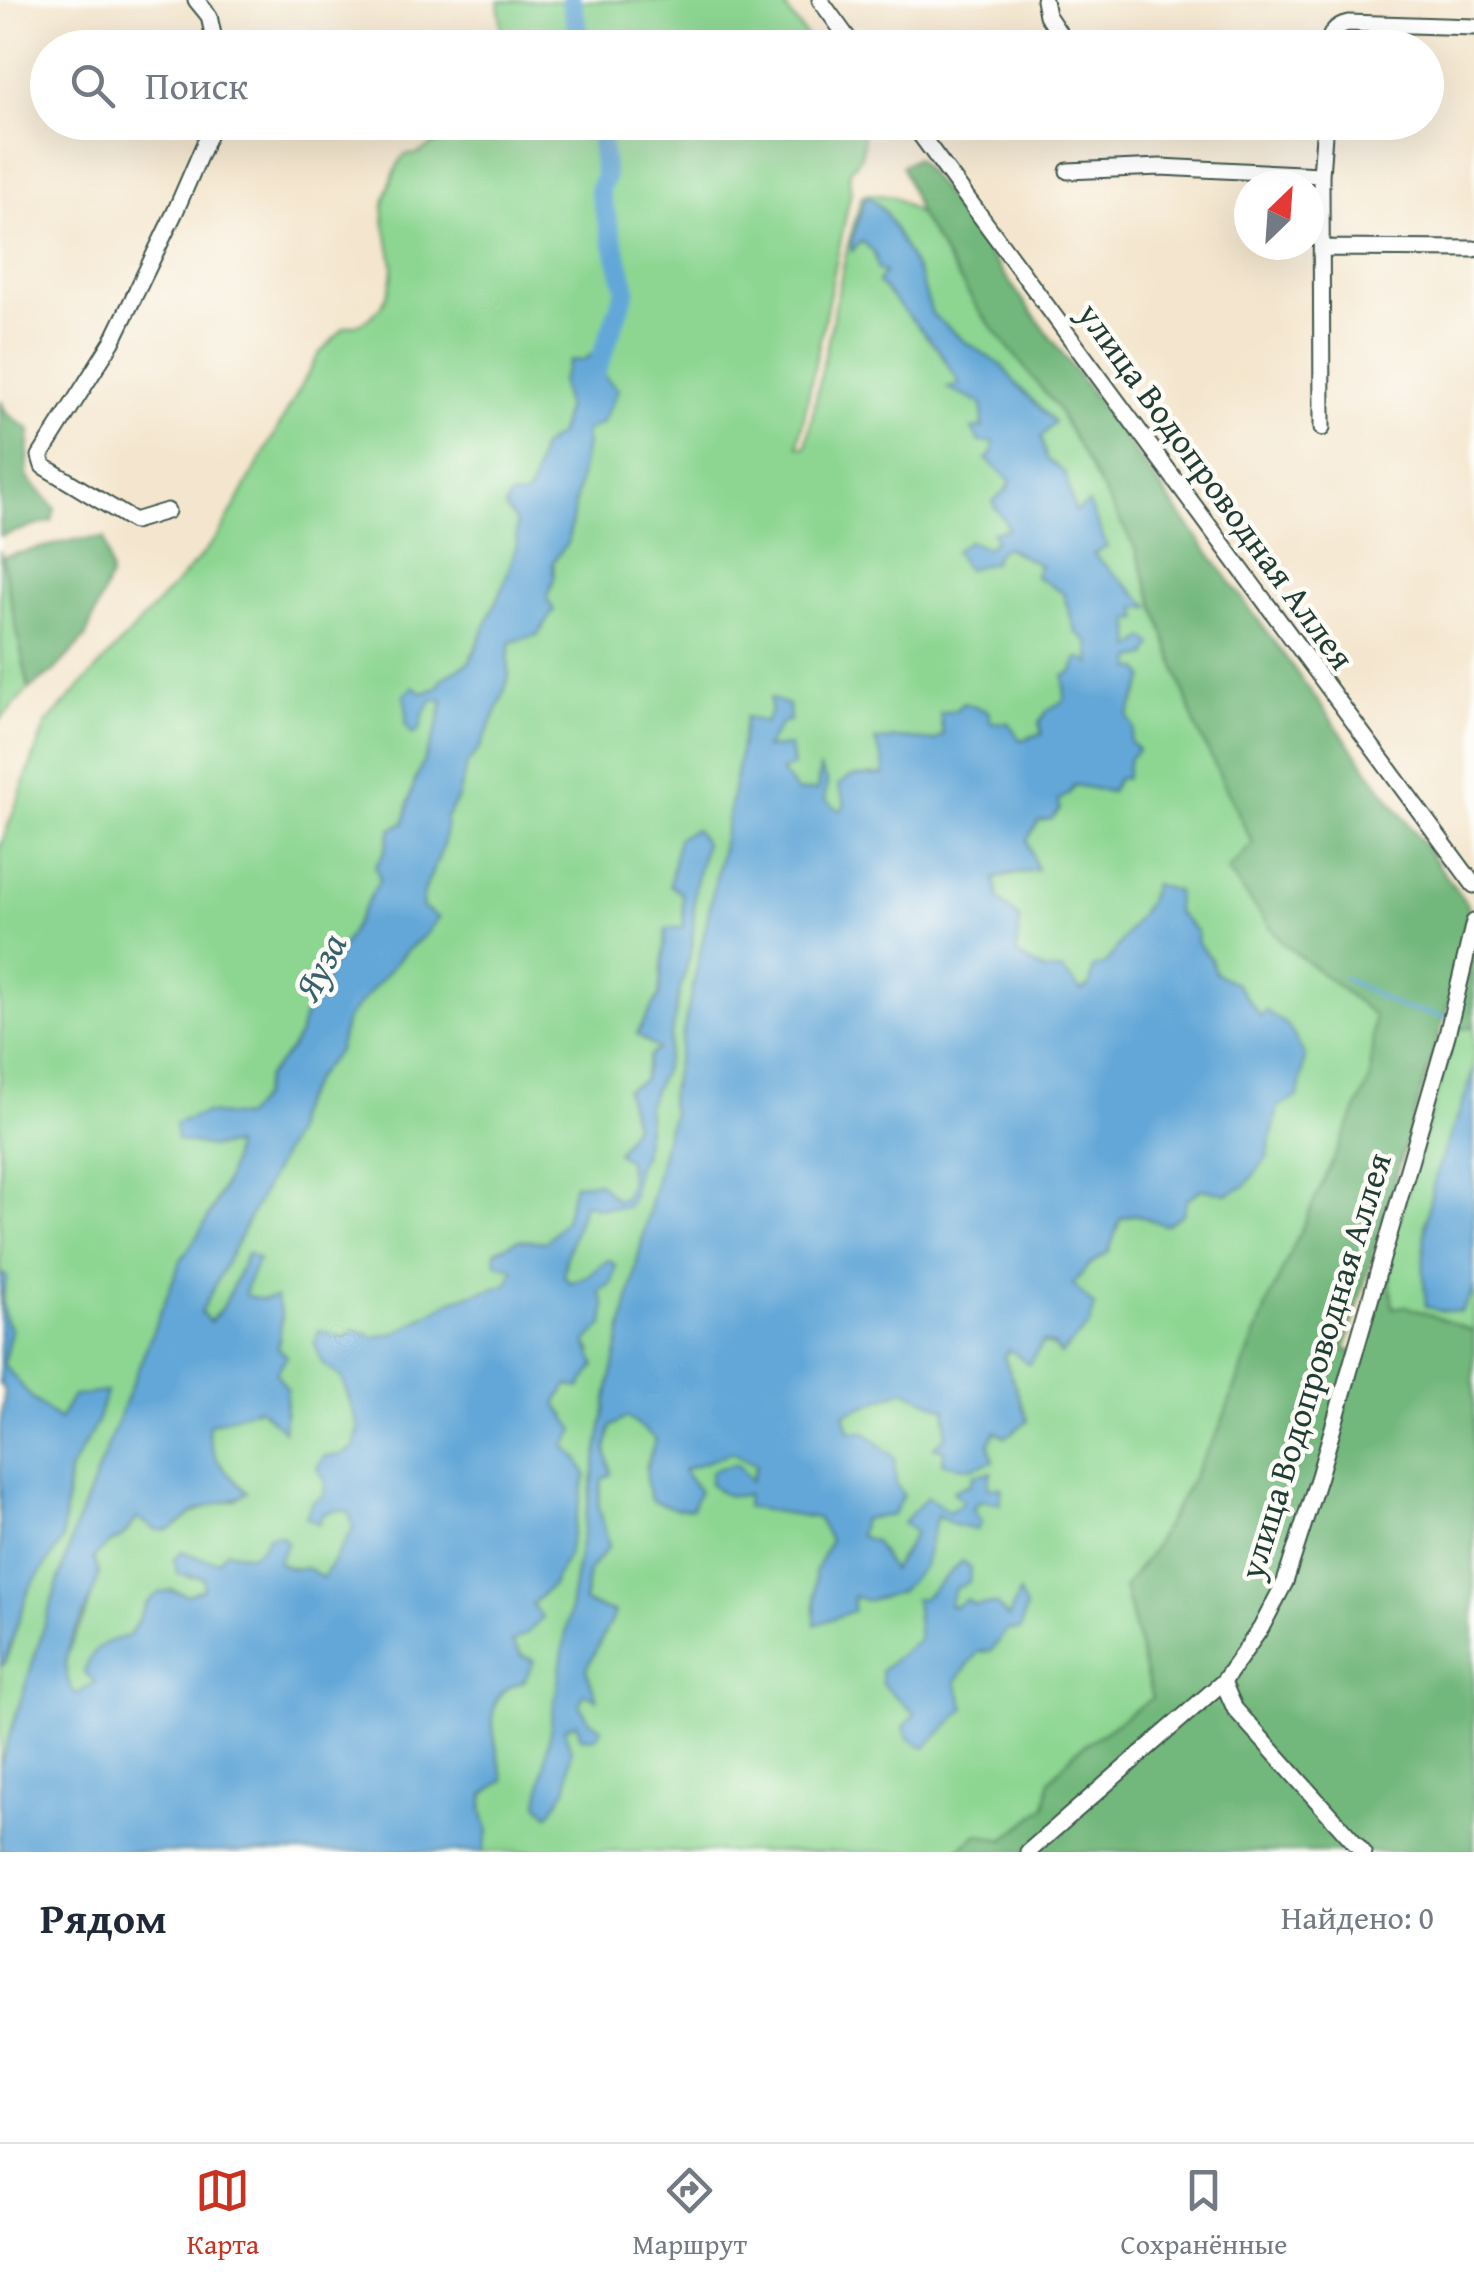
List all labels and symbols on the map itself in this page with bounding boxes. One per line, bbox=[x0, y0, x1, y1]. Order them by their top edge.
north arrow bbox=[1234, 170, 1324, 260]
street label: улица Водопроводная Аллея bbox=[1065, 291, 1367, 680]
water label: Яуза bbox=[277, 922, 360, 1012]
street label: улица Водопроводная Аллея bbox=[1225, 1146, 1404, 1586]

